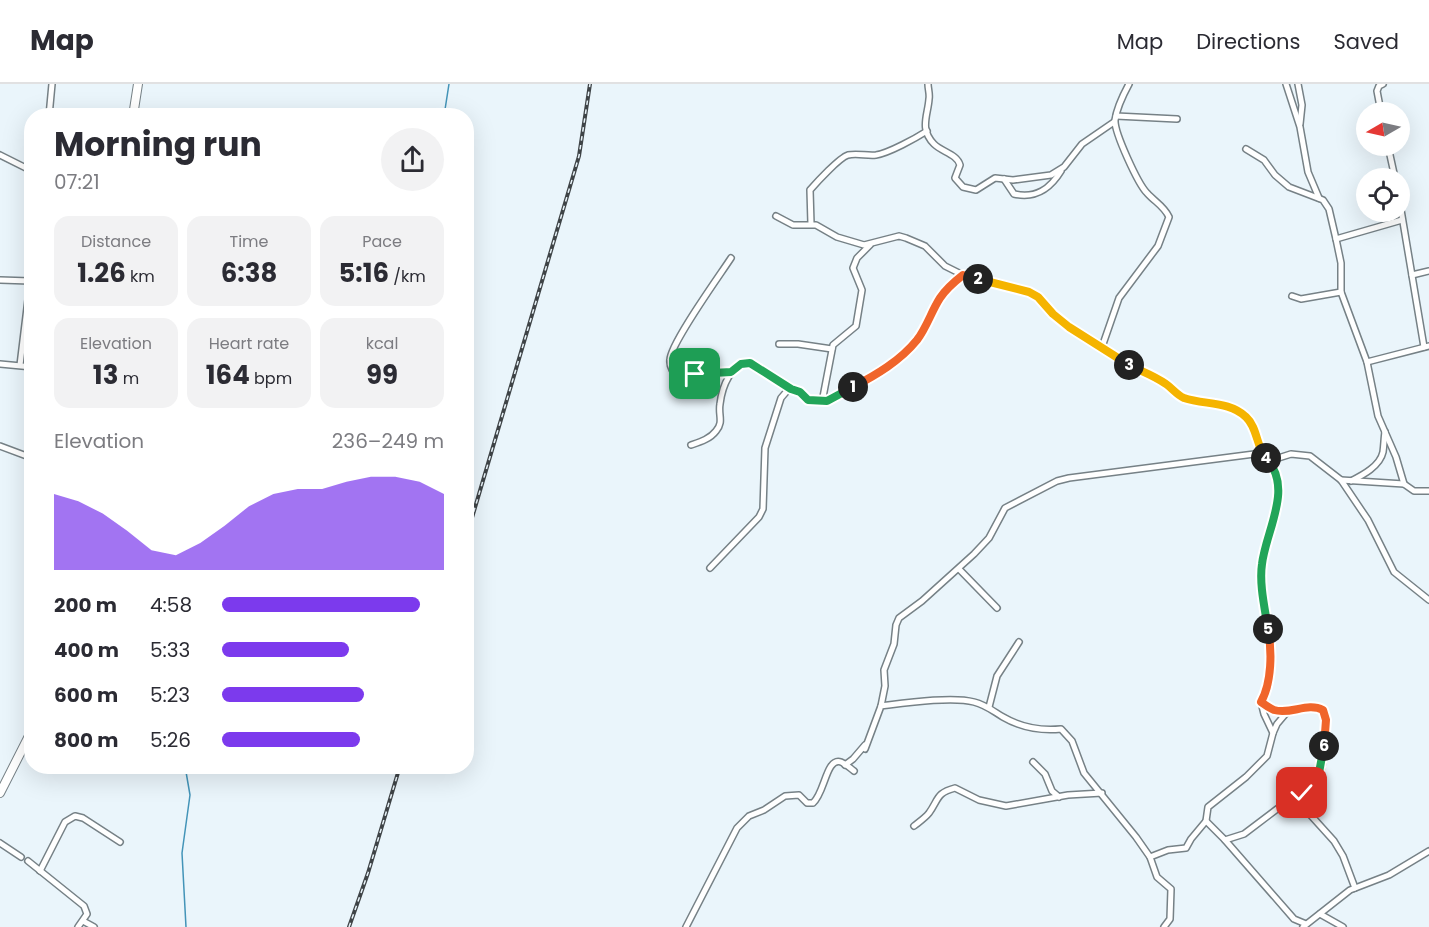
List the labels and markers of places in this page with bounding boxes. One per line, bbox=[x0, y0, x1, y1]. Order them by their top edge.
pin: 2 bbox=[963, 264, 993, 294]
pin bbox=[669, 348, 720, 399]
pin: 3 bbox=[1114, 350, 1144, 380]
pin: 1 bbox=[838, 372, 868, 402]
pin: 4 bbox=[1251, 443, 1281, 473]
pin: 5 bbox=[1253, 614, 1283, 644]
pin: 6 bbox=[1309, 731, 1339, 761]
pin bbox=[1276, 767, 1327, 818]

